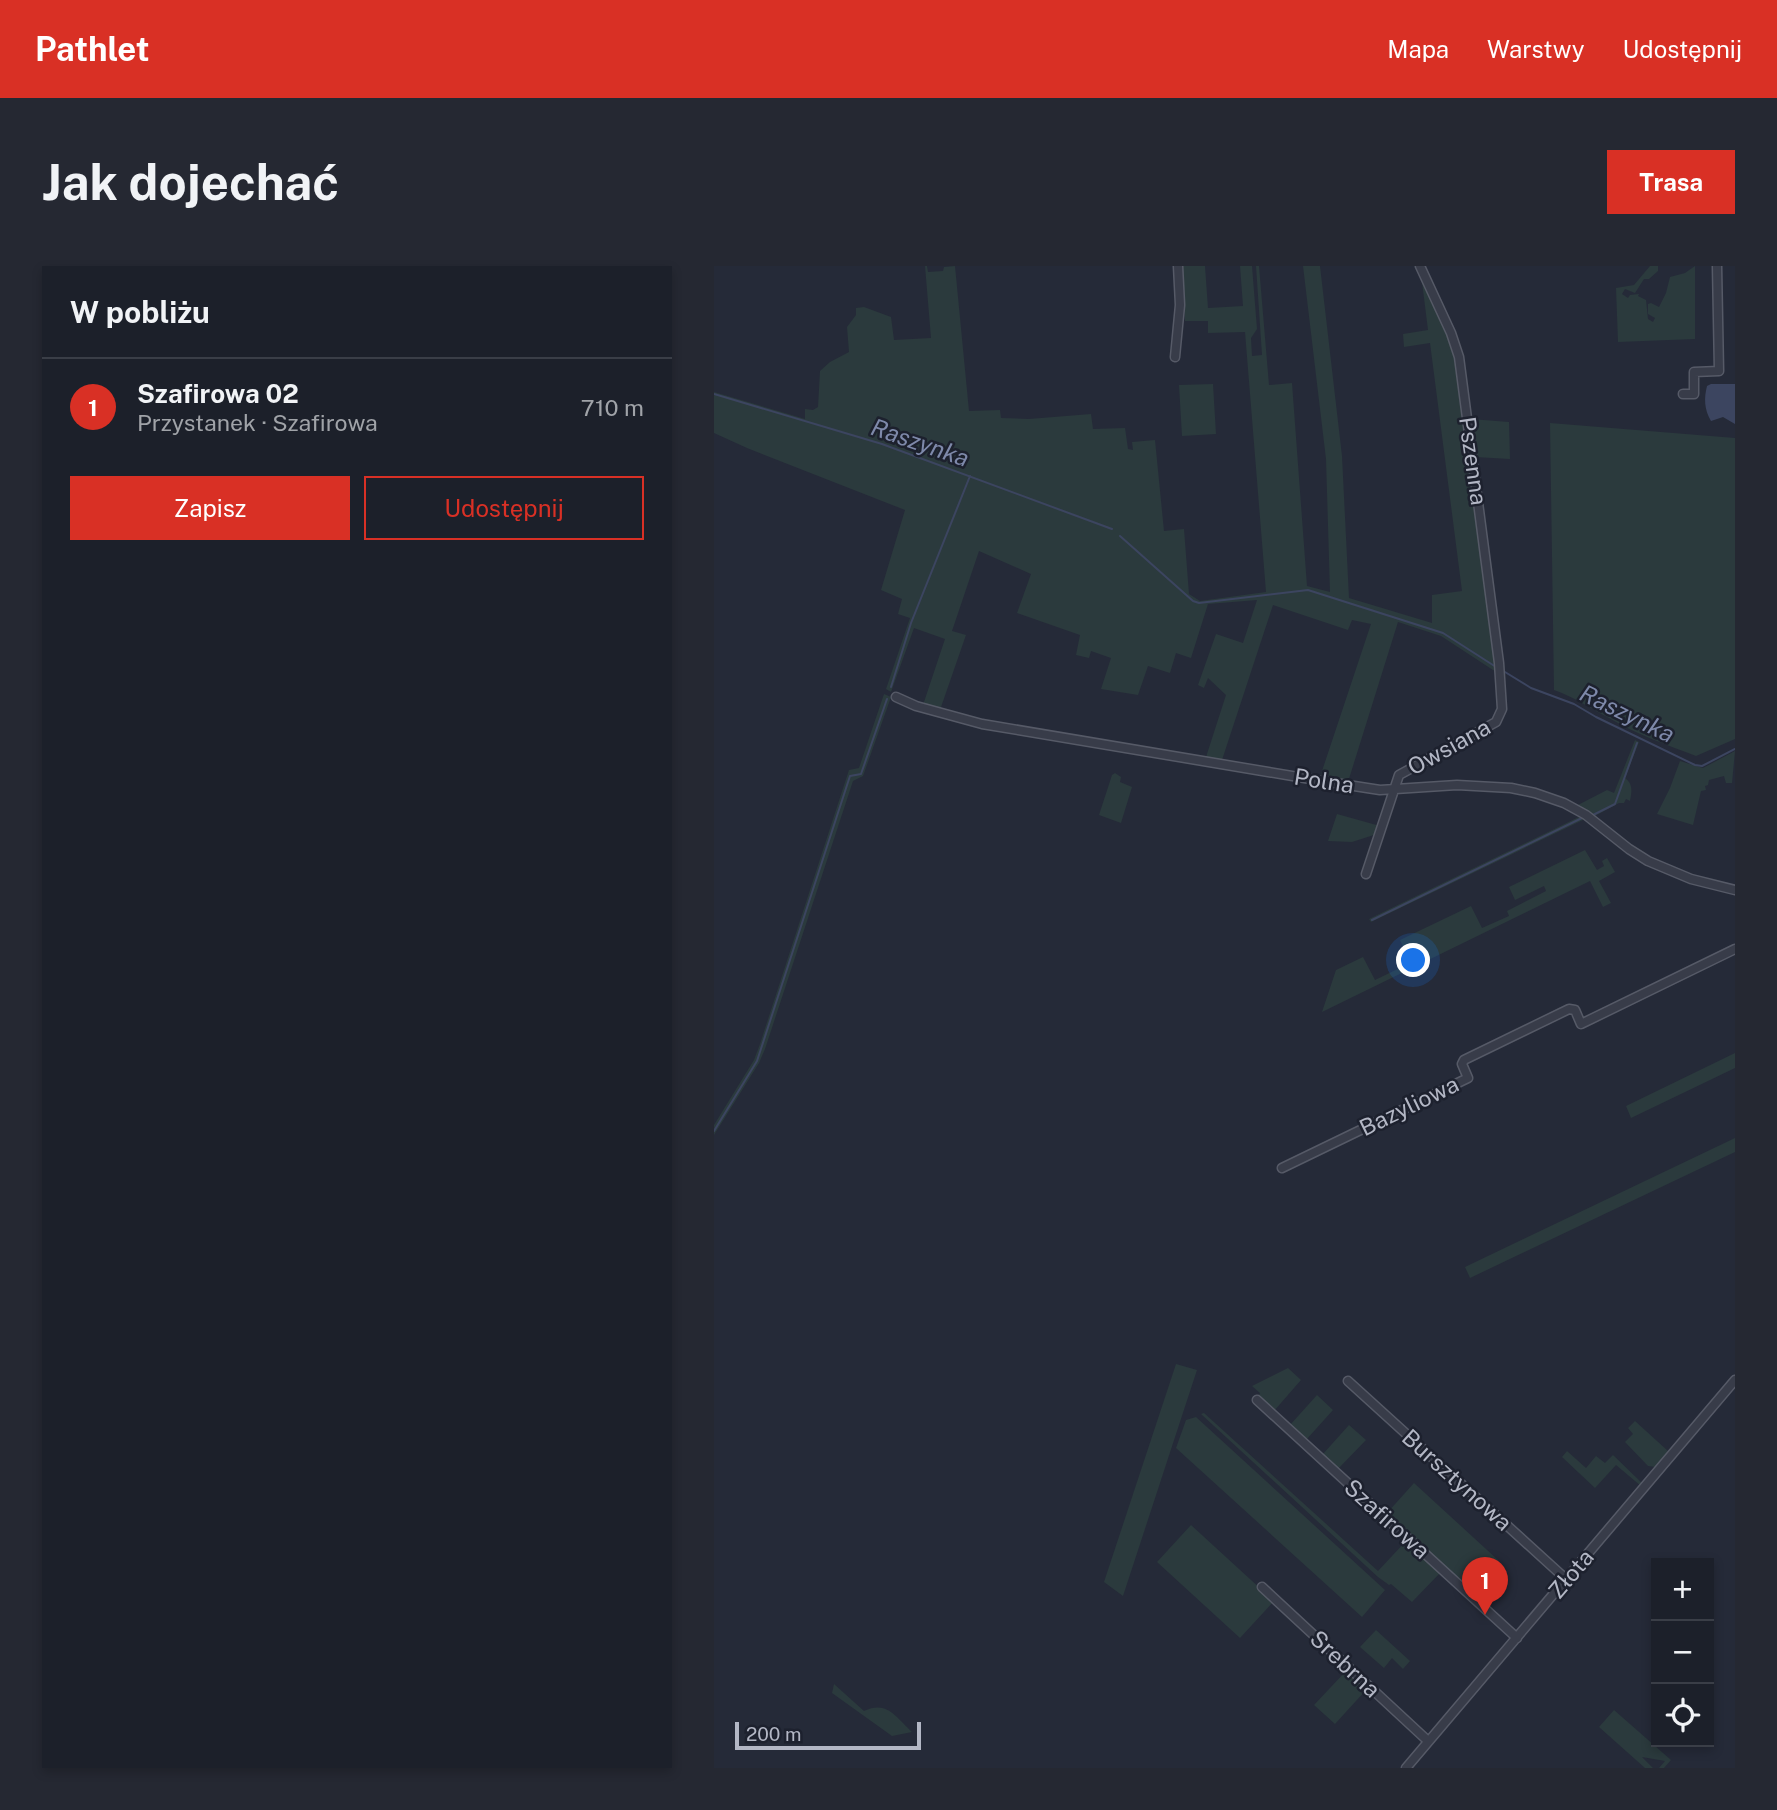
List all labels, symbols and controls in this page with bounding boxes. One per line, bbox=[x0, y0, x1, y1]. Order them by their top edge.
text: Pathlet bbox=[35, 30, 150, 68]
text: Mapa bbox=[1387, 35, 1449, 63]
text: Warstwy bbox=[1487, 35, 1585, 63]
text: Udostępnij bbox=[1623, 35, 1742, 63]
button: Trasa bbox=[1607, 150, 1735, 214]
text: Jak dojechać bbox=[42, 153, 339, 211]
text: W pobliżu bbox=[70, 294, 210, 330]
text: Szafirowa 02 bbox=[137, 378, 299, 409]
text: 1 bbox=[88, 394, 98, 421]
text: 710 m bbox=[581, 394, 644, 421]
text: Przystanek · Szafirowa bbox=[137, 409, 378, 436]
water label: Raszynka bbox=[868, 412, 973, 472]
street label: Pszenna bbox=[1454, 415, 1493, 507]
button: Zapisz bbox=[70, 476, 350, 540]
button: Udostępnij bbox=[364, 476, 644, 540]
water label: Raszynka bbox=[1576, 678, 1679, 748]
street label: Owsiana bbox=[1403, 713, 1495, 780]
street label: Polna bbox=[1292, 762, 1356, 799]
your location bbox=[1396, 943, 1430, 977]
street label: Bazyliowa bbox=[1355, 1070, 1463, 1141]
street label: Bursztynowa bbox=[1397, 1423, 1518, 1536]
street label: Szafirowa bbox=[1339, 1473, 1436, 1564]
street label: Złota bbox=[1542, 1544, 1599, 1604]
pin: 1 bbox=[1462, 1557, 1508, 1615]
map controls bbox=[1651, 1558, 1714, 1747]
button: + bbox=[1651, 1558, 1714, 1621]
button: − bbox=[1651, 1621, 1714, 1684]
street label: Srebrna bbox=[1305, 1624, 1386, 1703]
button: locate bbox=[1651, 1684, 1714, 1747]
scale bar bbox=[735, 1719, 920, 1751]
text: 200 m bbox=[746, 1723, 802, 1745]

